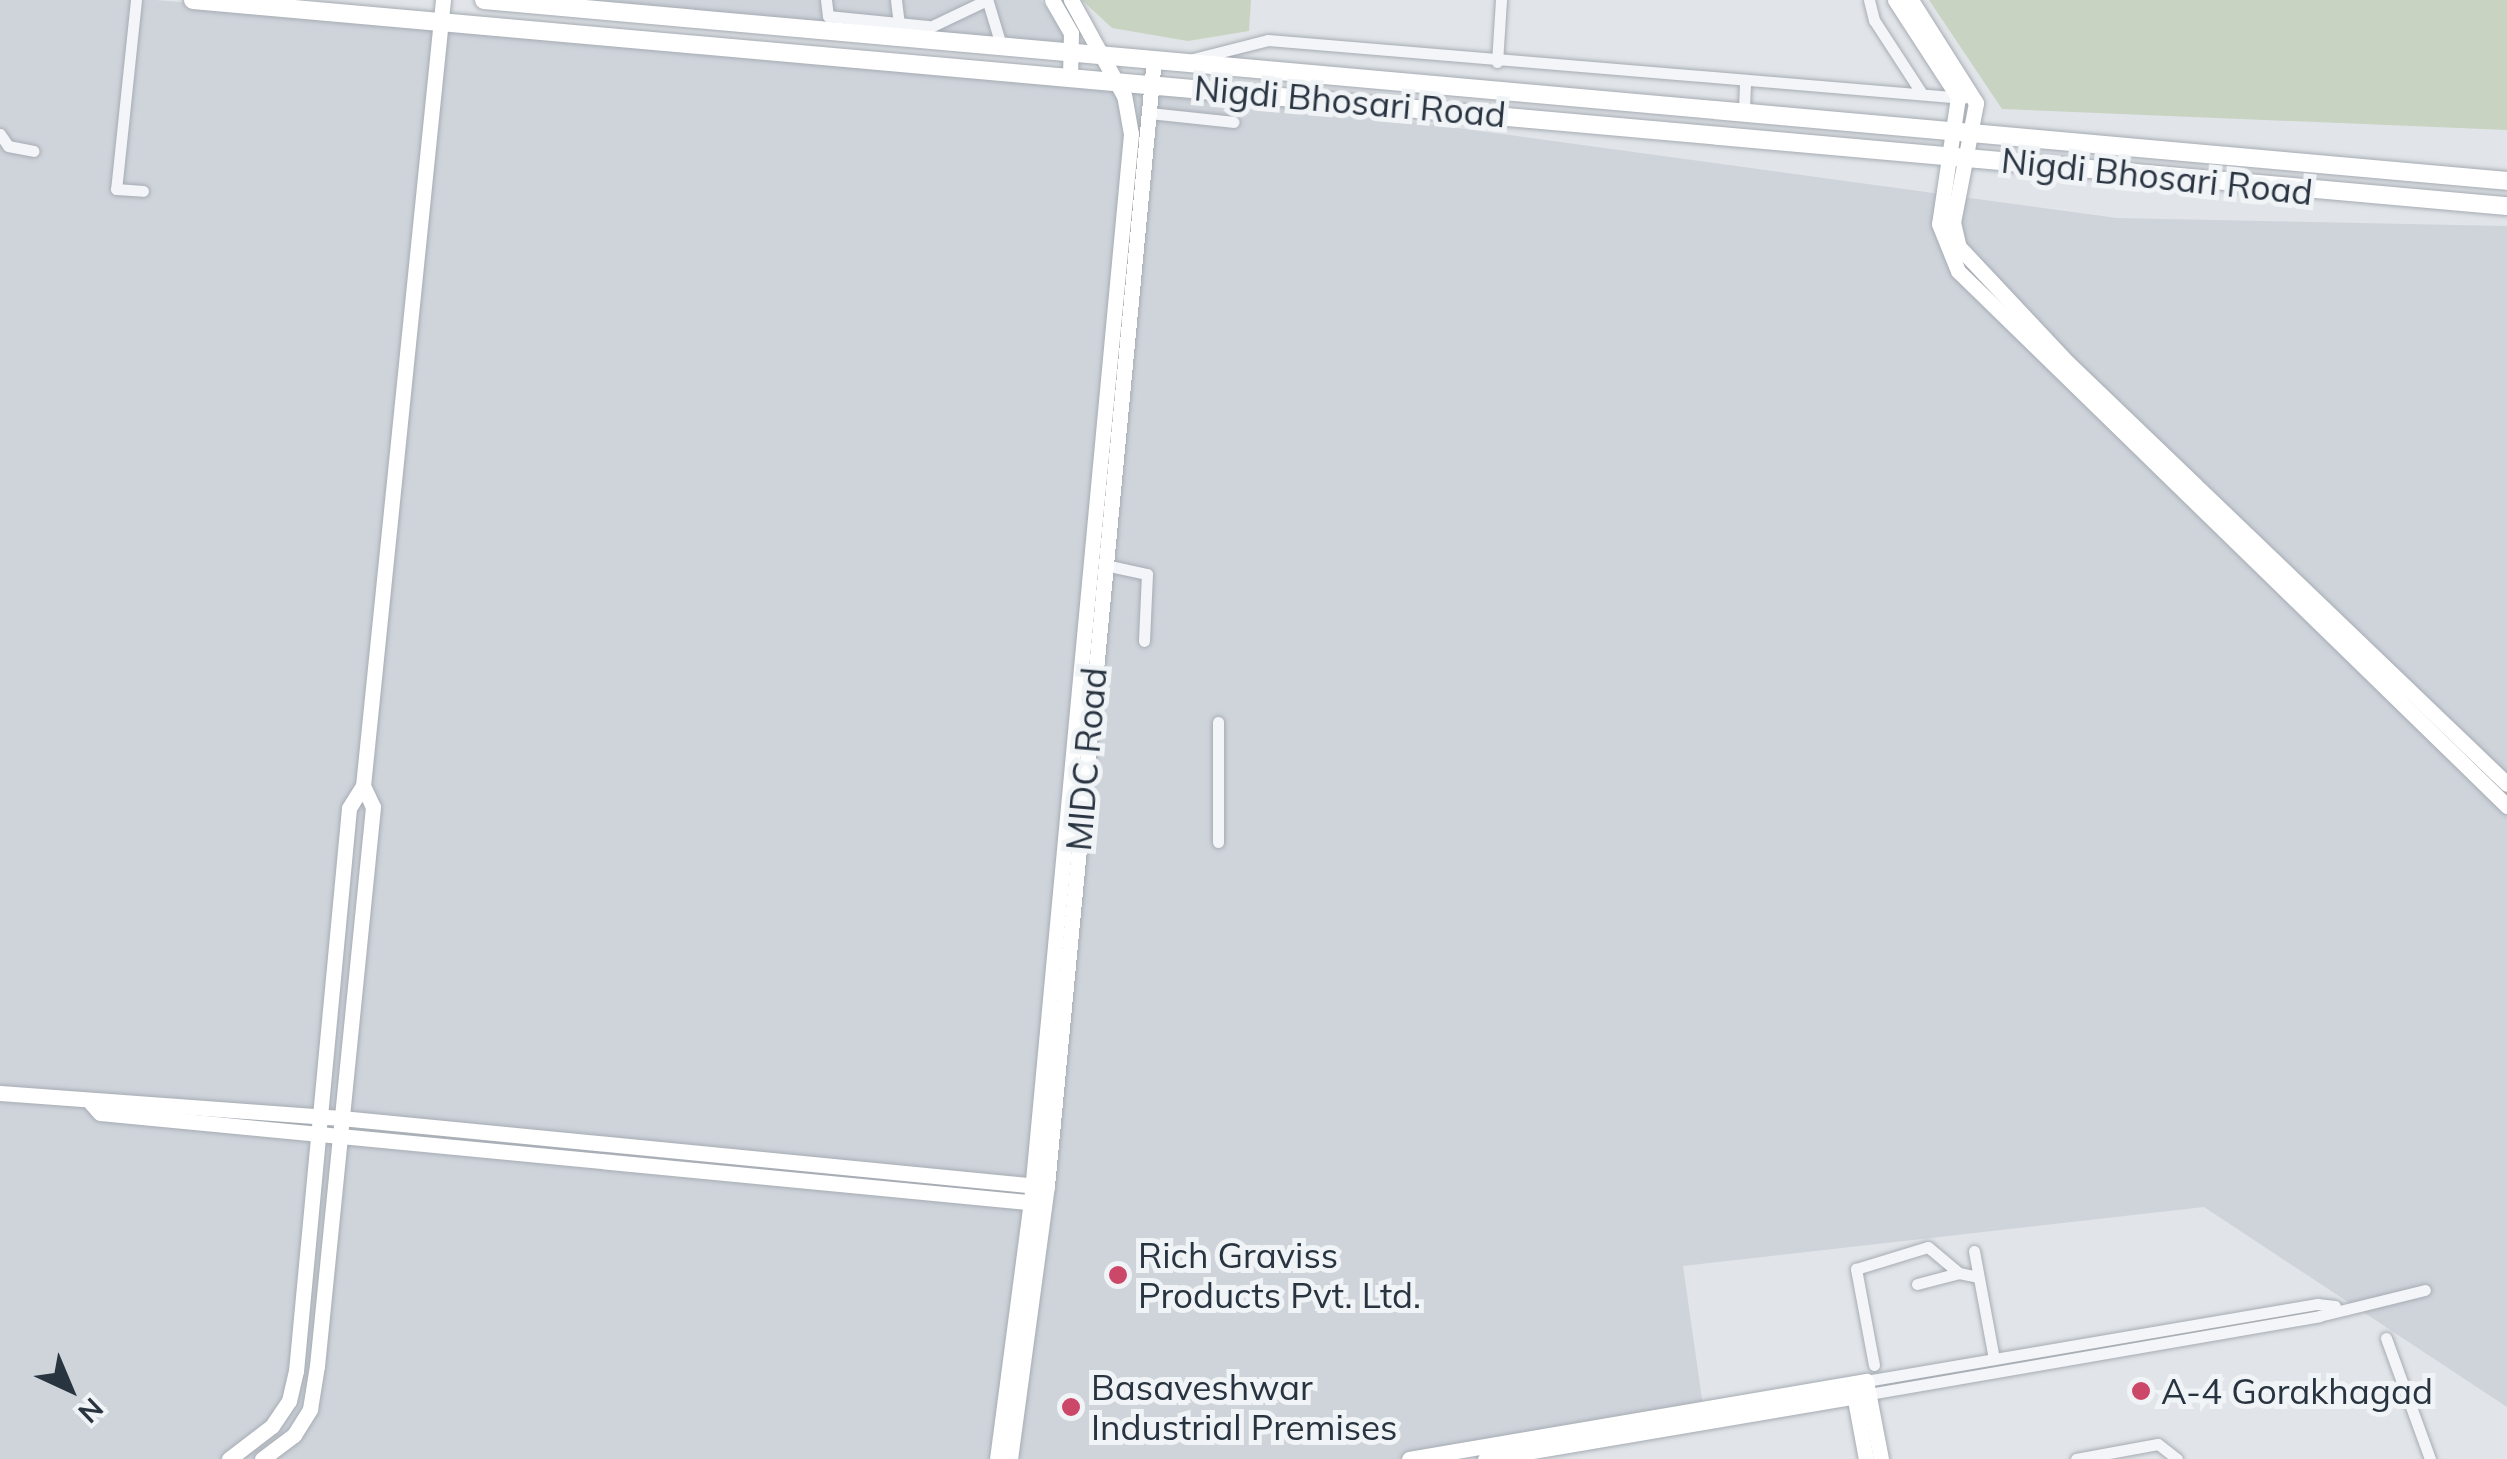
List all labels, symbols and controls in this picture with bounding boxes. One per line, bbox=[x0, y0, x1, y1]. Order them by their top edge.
street label: Nigdi Bhosari Road bbox=[1192, 66, 1508, 136]
street label: Nigdi Bhosari Road bbox=[1999, 139, 2315, 213]
street label: MIDC Road bbox=[1057, 665, 1115, 853]
place label: Rich Graviss Products Pvt. Ltd. bbox=[1138, 1234, 1421, 1316]
marker: Rich Graviss Products Pvt. Ltd. bbox=[1107, 1264, 1129, 1286]
north arrow bbox=[20, 1339, 120, 1439]
place label: Basaveshwar Industrial Premises bbox=[1091, 1366, 1397, 1448]
place label: A-4 Gorakhagad bbox=[2161, 1370, 2433, 1412]
marker: A-4 Gorakhagad bbox=[2130, 1380, 2152, 1402]
text: N bbox=[71, 1391, 111, 1431]
marker: Basaveshwar Industrial Premises bbox=[1060, 1396, 1082, 1418]

